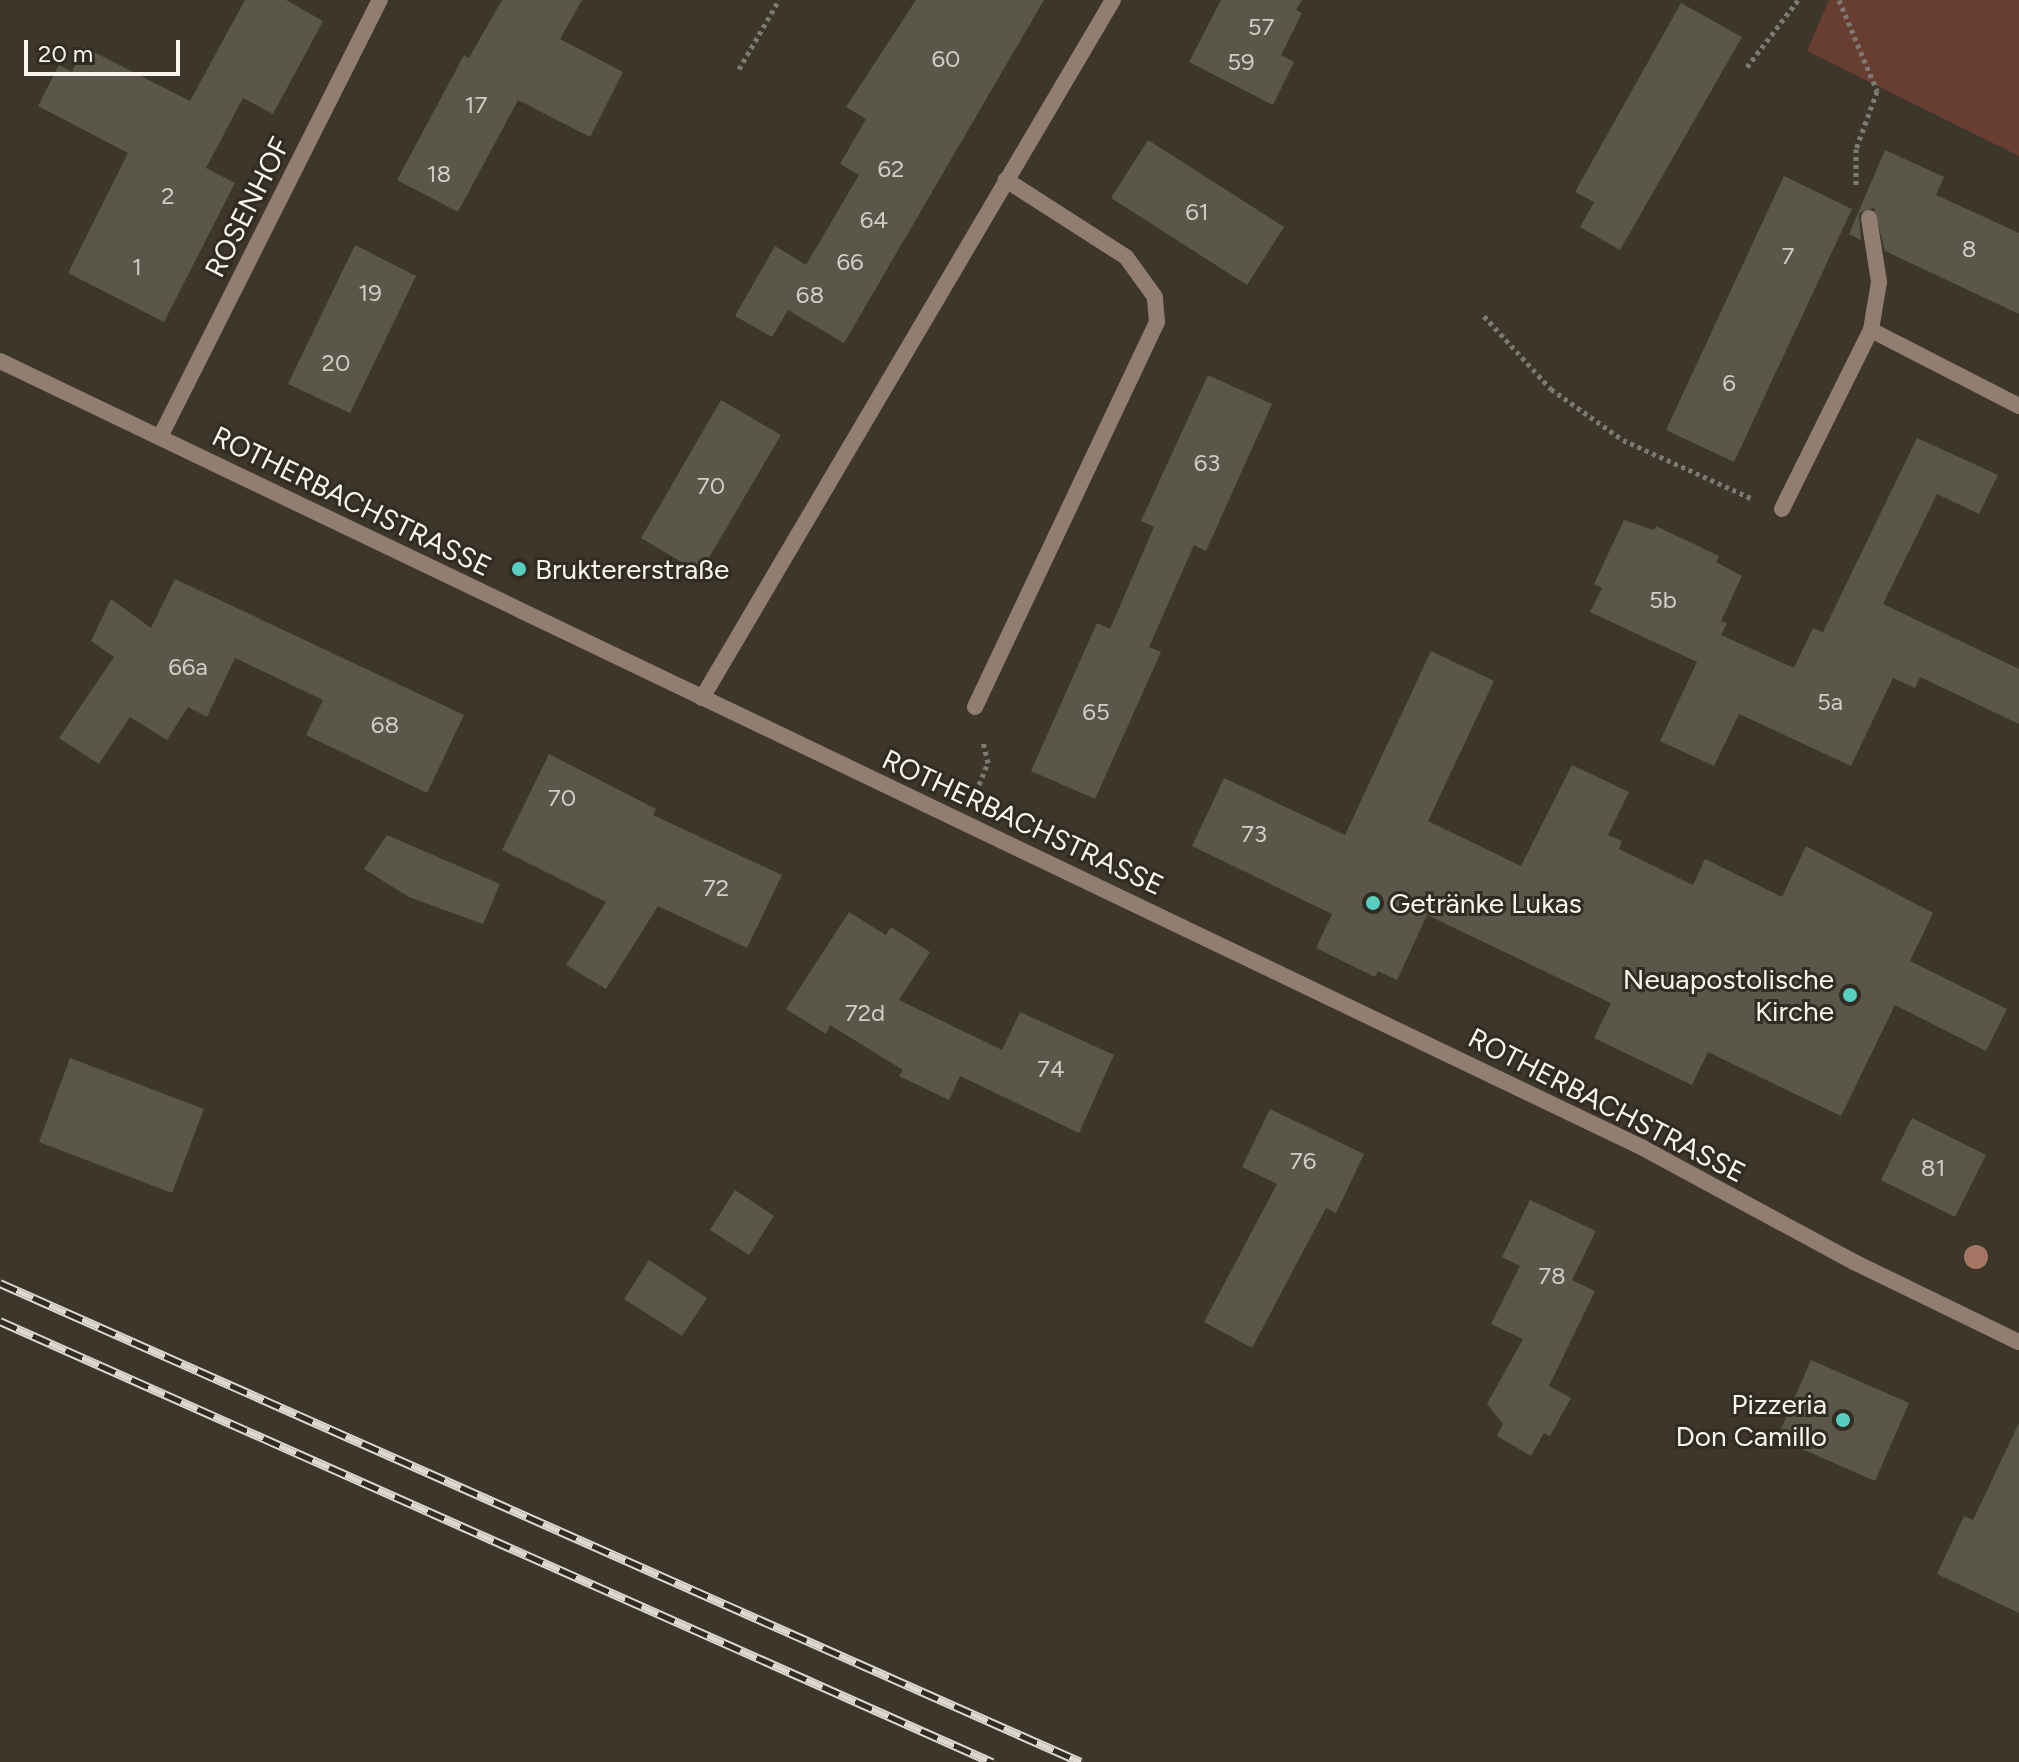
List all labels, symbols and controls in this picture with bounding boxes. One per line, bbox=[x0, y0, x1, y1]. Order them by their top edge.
house number: 57 bbox=[1248, 13, 1274, 41]
scale bar bbox=[28, 24, 184, 74]
text: 20 m bbox=[38, 39, 93, 68]
house number: 60 bbox=[932, 45, 960, 73]
house number: 59 bbox=[1227, 48, 1255, 76]
house number: 17 bbox=[465, 91, 487, 119]
street label: ROSENHOF bbox=[197, 131, 297, 283]
house number: 62 bbox=[878, 155, 904, 183]
house number: 18 bbox=[427, 160, 451, 188]
house number: 2 bbox=[161, 182, 175, 210]
house number: 61 bbox=[1185, 198, 1209, 226]
house number: 64 bbox=[860, 206, 888, 234]
house number: 8 bbox=[1962, 235, 1976, 263]
house number: 7 bbox=[1782, 242, 1794, 270]
house number: 66 bbox=[836, 248, 864, 276]
house number: 1 bbox=[132, 253, 142, 281]
house number: 19 bbox=[358, 279, 382, 307]
house number: 68 bbox=[796, 281, 824, 309]
house number: 20 bbox=[322, 349, 350, 377]
house number: 6 bbox=[1722, 369, 1736, 397]
street label: ROTHERBACHSTRASSE bbox=[207, 419, 497, 583]
house number: 63 bbox=[1194, 449, 1220, 477]
house number: 70 bbox=[697, 472, 725, 500]
place label: Bruktererstraße bbox=[535, 552, 729, 586]
marker: Bruktererstraße bbox=[510, 560, 528, 578]
house number: 5b bbox=[1649, 586, 1677, 614]
house number: 66a bbox=[168, 653, 208, 681]
house number: 5a bbox=[1817, 688, 1843, 716]
house number: 65 bbox=[1082, 698, 1110, 726]
house number: 68 bbox=[371, 711, 399, 739]
street label: ROTHERBACHSTRASSE bbox=[877, 742, 1169, 902]
house number: 70 bbox=[548, 784, 576, 812]
house number: 73 bbox=[1241, 820, 1267, 848]
house number: 72 bbox=[703, 874, 729, 902]
place label: Getränke Lukas bbox=[1389, 886, 1582, 920]
marker: Getränke Lukas bbox=[1364, 894, 1382, 912]
place label: Neuapostolische Kirche bbox=[1623, 962, 1834, 1028]
marker: Neuapostolische Kirche bbox=[1841, 986, 1859, 1004]
house number: 72d bbox=[845, 999, 885, 1027]
street label: ROTHERBACHSTRASSE bbox=[1463, 1020, 1751, 1190]
house number: 74 bbox=[1037, 1055, 1065, 1083]
house number: 76 bbox=[1290, 1147, 1316, 1175]
house number: 81 bbox=[1921, 1154, 1945, 1182]
house number: 78 bbox=[1538, 1262, 1566, 1290]
place label: Pizzeria Don Camillo bbox=[1676, 1387, 1827, 1453]
marker: Pizzeria Don Camillo bbox=[1834, 1411, 1852, 1429]

